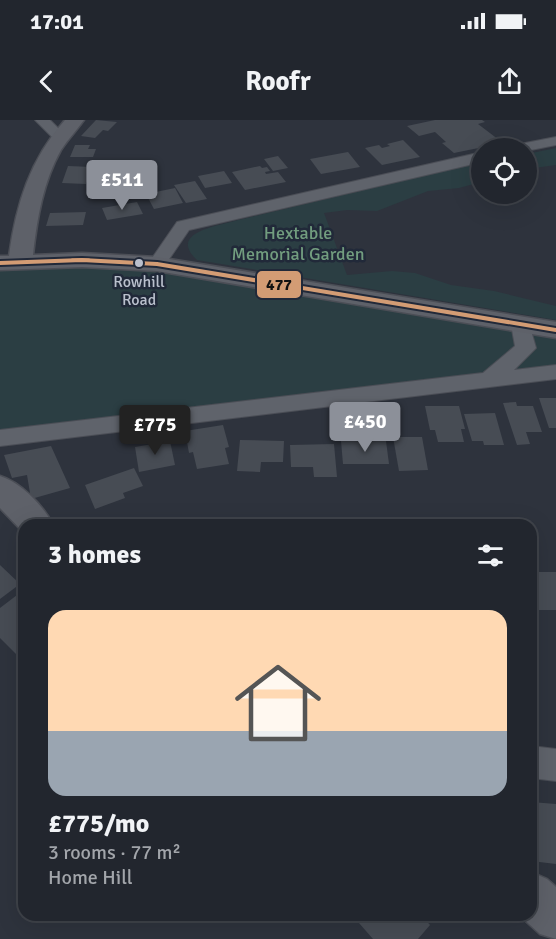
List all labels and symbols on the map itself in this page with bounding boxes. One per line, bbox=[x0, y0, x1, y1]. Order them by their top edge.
pin: £511 bbox=[86, 160, 158, 211]
park label: Hextable Memorial Garden bbox=[232, 222, 364, 265]
marker: Rowhill Road bbox=[133, 257, 145, 269]
line badge: 477 bbox=[256, 270, 302, 299]
place label: Rowhill Road bbox=[113, 272, 165, 310]
text: 477 bbox=[266, 275, 292, 295]
pin: £450 bbox=[329, 402, 401, 453]
pin: £775 bbox=[119, 405, 191, 456]

